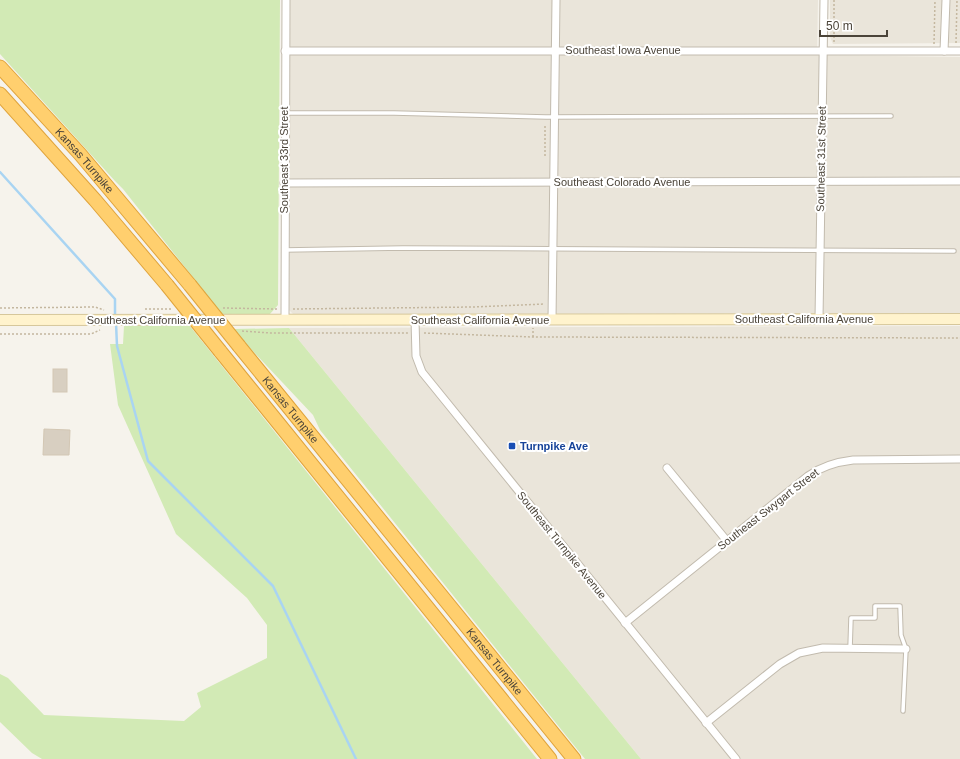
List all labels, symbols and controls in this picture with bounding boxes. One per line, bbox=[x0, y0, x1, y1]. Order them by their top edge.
scale bar bbox=[820, 12, 887, 38]
text: 50 m bbox=[826, 19, 853, 33]
street label: Southeast Iowa Avenue bbox=[565, 44, 681, 56]
street label: Southeast 33rd Street bbox=[278, 106, 290, 214]
street label: Southeast 31st Street bbox=[814, 106, 828, 212]
street label: Kansas Turnpike bbox=[53, 126, 116, 195]
street label: Southeast Colorado Avenue bbox=[554, 176, 690, 188]
street label: Southeast California Avenue bbox=[735, 313, 873, 325]
street label: Southeast California Avenue bbox=[87, 314, 225, 326]
street label: Southeast California Avenue bbox=[411, 314, 549, 326]
street label: Kansas Turnpike bbox=[260, 374, 321, 445]
place label: Turnpike Ave bbox=[520, 440, 588, 452]
marker: Turnpike Ave bbox=[507, 441, 517, 451]
street label: Southeast Swygart Street bbox=[715, 466, 821, 552]
street label: Southeast Turnpike Avenue bbox=[515, 489, 609, 601]
street label: Kansas Turnpike bbox=[464, 626, 525, 697]

